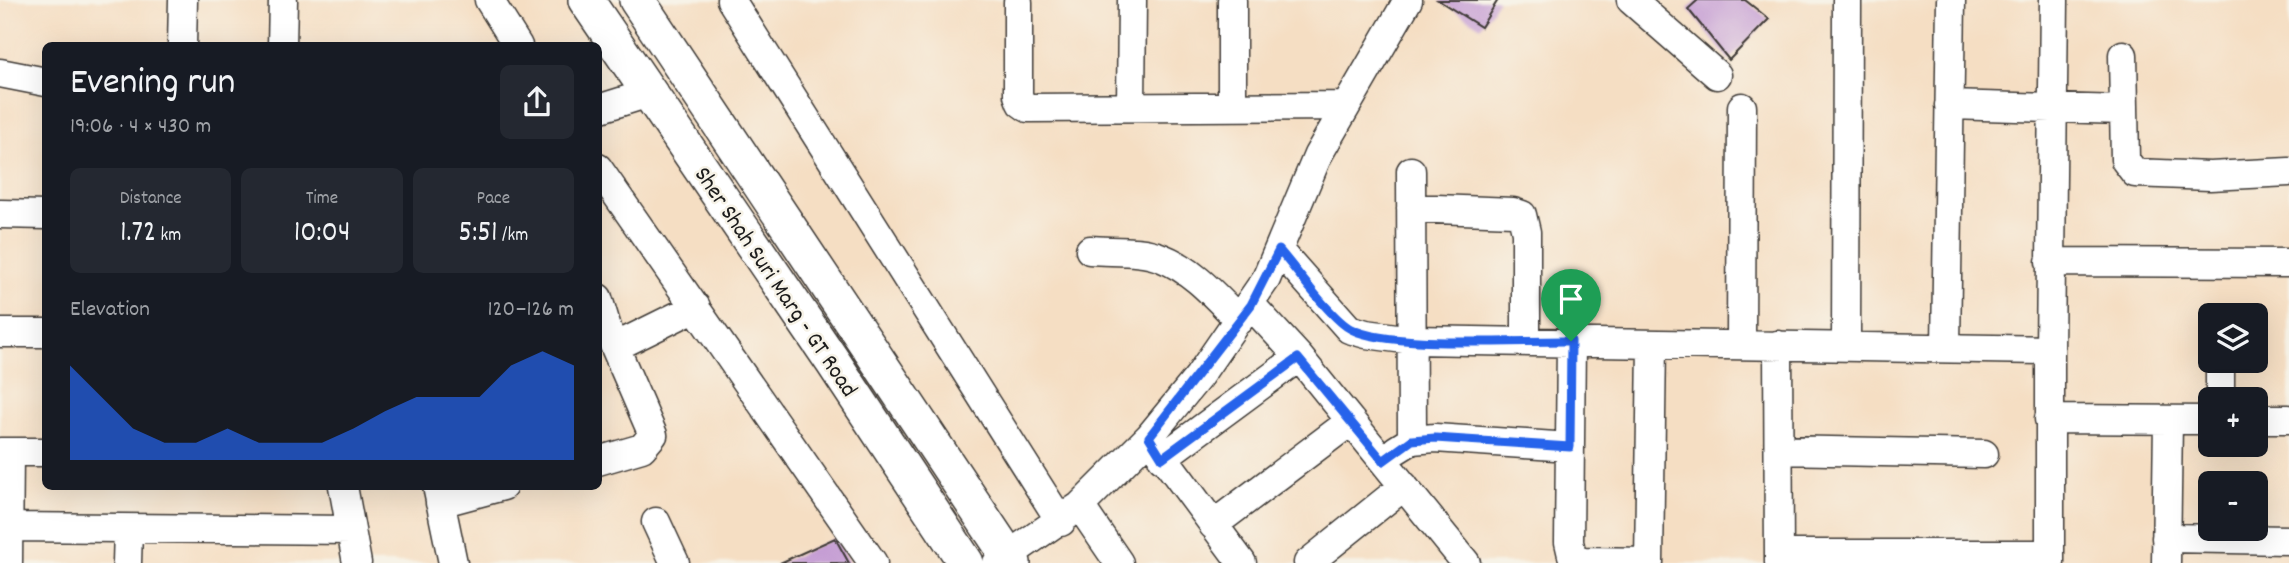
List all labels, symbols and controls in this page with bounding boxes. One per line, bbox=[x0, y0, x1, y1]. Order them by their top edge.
text: Evening run bbox=[70, 57, 235, 112]
button: share bbox=[500, 65, 574, 139]
text: 19:06 · 4 × 430 m bbox=[70, 111, 211, 144]
street label: Sher Shah Suri Marg - GT Road bbox=[684, 161, 865, 405]
text: Distance bbox=[120, 186, 182, 213]
text: Time bbox=[306, 186, 338, 213]
text: Pace bbox=[477, 186, 510, 213]
text: 1.72 bbox=[120, 213, 156, 256]
text: 10:04 bbox=[294, 213, 350, 256]
text: 5:51 bbox=[458, 213, 498, 256]
text: km bbox=[156, 223, 181, 250]
text: /km bbox=[498, 223, 528, 250]
pin bbox=[1541, 269, 1601, 341]
icon: arrive bbox=[1552, 280, 1590, 318]
text: Elevation bbox=[70, 294, 150, 327]
text: 120–126 m bbox=[488, 294, 574, 327]
map controls bbox=[2198, 303, 2268, 541]
button: layers bbox=[2198, 303, 2268, 373]
button: + bbox=[2198, 387, 2268, 457]
button: − bbox=[2198, 471, 2268, 541]

